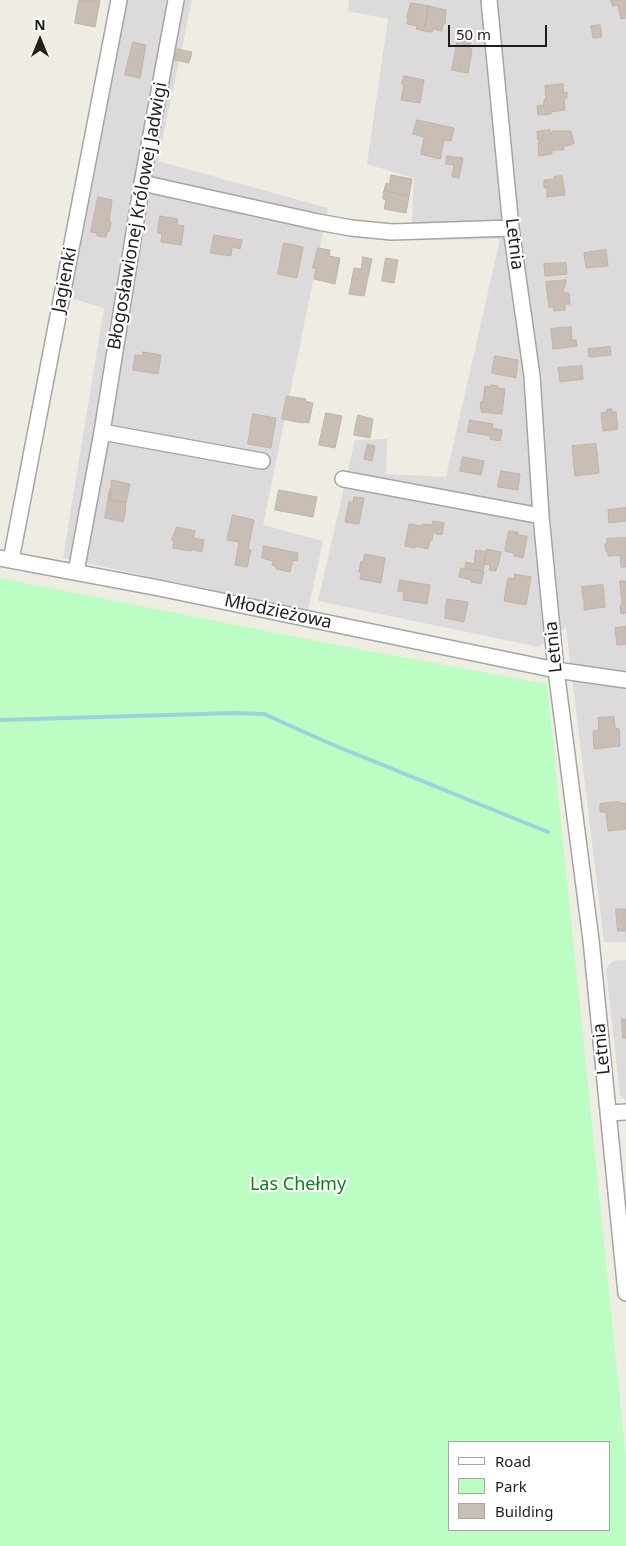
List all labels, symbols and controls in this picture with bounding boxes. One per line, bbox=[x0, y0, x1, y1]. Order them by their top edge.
north arrow bbox=[15, 15, 65, 65]
text: N bbox=[34, 15, 46, 34]
scale bar bbox=[451, 15, 550, 47]
text: 50 m bbox=[456, 24, 491, 44]
street label: Błogosławionej Królowej Jadwigi bbox=[104, 81, 172, 351]
street label: Letnia bbox=[500, 217, 528, 271]
street label: Jagienki bbox=[48, 245, 82, 315]
street label: Młodzieżowa bbox=[222, 590, 334, 634]
street label: Letnia bbox=[541, 620, 567, 674]
street label: Letnia bbox=[589, 1022, 615, 1076]
park label: Las Chełmy bbox=[250, 1174, 346, 1196]
legend bbox=[448, 1441, 611, 1531]
text: Road bbox=[495, 1451, 531, 1471]
text: Park bbox=[495, 1476, 527, 1496]
text: Building bbox=[495, 1501, 553, 1521]

